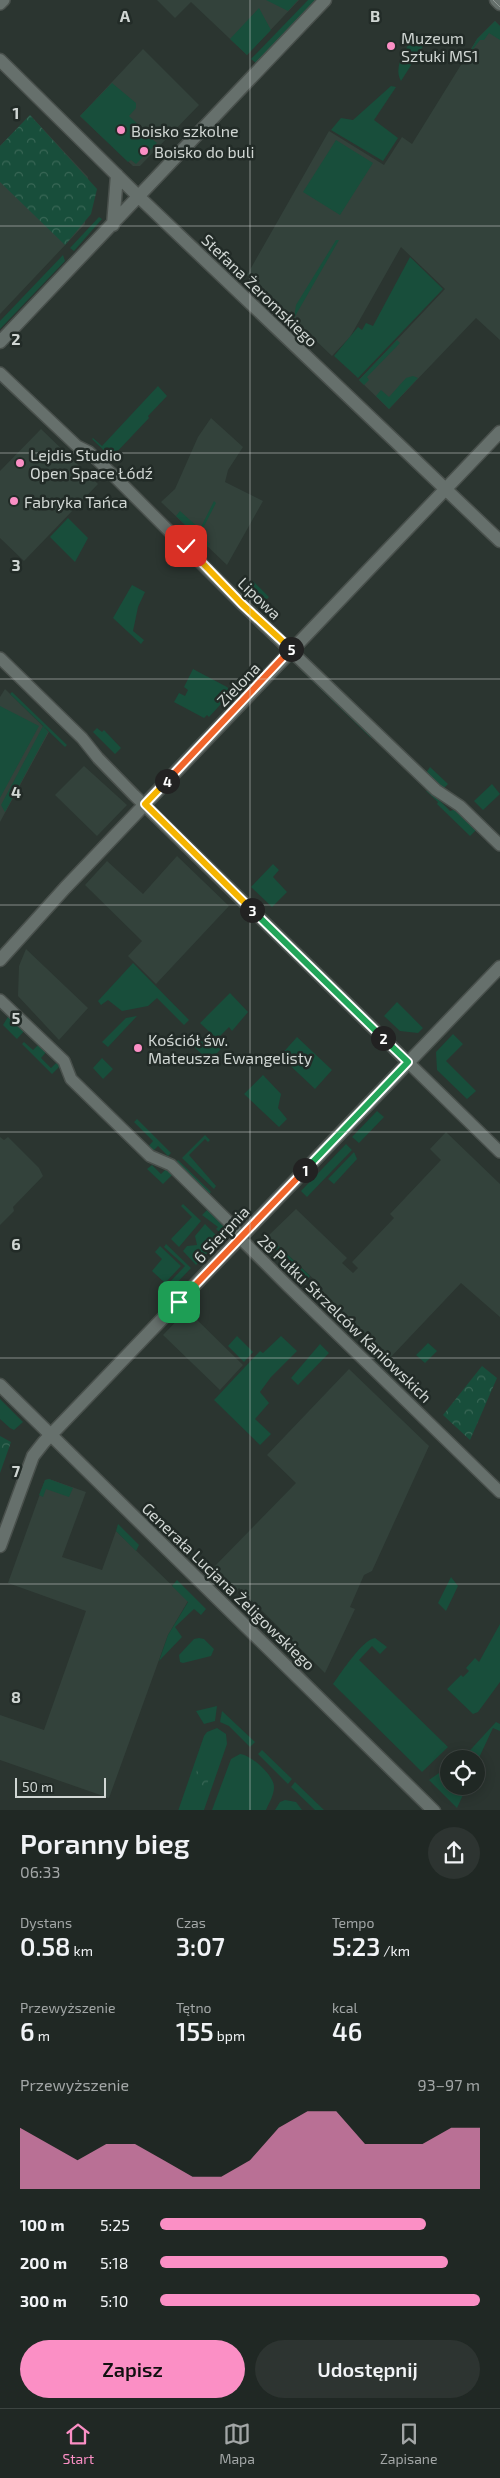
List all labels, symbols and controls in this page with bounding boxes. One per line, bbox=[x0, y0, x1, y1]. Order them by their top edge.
text: A bbox=[120, 6, 131, 25]
text: B bbox=[370, 6, 380, 25]
place label: Muzeum Sztuki MS1 bbox=[401, 28, 478, 65]
marker: Muzeum Sztuki MS1 bbox=[385, 40, 397, 52]
text: 1 bbox=[13, 103, 19, 122]
place label: Boisko szkolne bbox=[131, 121, 239, 140]
marker: Boisko szkolne bbox=[115, 124, 127, 136]
place label: Boisko do buli bbox=[154, 142, 254, 161]
marker: Boisko do buli bbox=[138, 145, 150, 157]
street label: Stefana Żeromskiego bbox=[198, 230, 322, 350]
text: 2 bbox=[11, 329, 21, 348]
place label: Lejdis Studio Open Space Łódź bbox=[30, 445, 153, 482]
marker: Lejdis Studio Open Space Łódź bbox=[14, 457, 26, 469]
place label: Fabryka Tańca bbox=[24, 492, 128, 511]
marker: Fabryka Tańca bbox=[8, 495, 20, 507]
pin bbox=[165, 525, 207, 567]
icon: check bbox=[172, 532, 200, 560]
text: 3 bbox=[11, 555, 21, 574]
street label: Lipowa bbox=[235, 573, 285, 623]
pin: 5 bbox=[278, 636, 304, 662]
text: 5 bbox=[288, 641, 295, 658]
street label: Zielona bbox=[213, 658, 263, 710]
pin: 4 bbox=[154, 768, 180, 794]
text: 4 bbox=[163, 773, 172, 790]
text: 4 bbox=[11, 782, 21, 801]
pin: 3 bbox=[240, 898, 264, 922]
text: 3 bbox=[249, 902, 256, 919]
text: 5 bbox=[12, 1008, 21, 1027]
pin: 2 bbox=[370, 1026, 396, 1050]
place label: Kościół św. Mateusza Ewangelisty bbox=[148, 1030, 313, 1067]
text: 2 bbox=[379, 1030, 388, 1047]
marker: Kościół św. Mateusza Ewangelisty bbox=[132, 1042, 144, 1054]
pin: 1 bbox=[292, 1158, 318, 1182]
text: 1 bbox=[302, 1162, 309, 1179]
street label: 6 Sierpnia bbox=[189, 1201, 253, 1267]
street label: 28 Pułku Strzelców Kaniowskich bbox=[254, 1230, 436, 1406]
text: 6 bbox=[11, 1234, 21, 1253]
pin bbox=[158, 1281, 200, 1323]
icon: arrive bbox=[165, 1288, 193, 1316]
text: 7 bbox=[12, 1461, 21, 1480]
street label: Generała Lucjana Żeligowskiego bbox=[138, 1498, 319, 1675]
text: 8 bbox=[11, 1687, 21, 1706]
map controls bbox=[440, 1750, 485, 1795]
button: locate bbox=[440, 1750, 485, 1795]
scale bar bbox=[15, 1776, 106, 1799]
text: 50 m bbox=[22, 1778, 53, 1795]
text: Poranny bieg bbox=[20, 1826, 190, 1860]
button: share bbox=[428, 1827, 480, 1879]
text: 06:33 bbox=[20, 1862, 60, 1881]
text: Dystans bbox=[20, 1914, 72, 1931]
text: Czas bbox=[176, 1914, 206, 1931]
text: Tempo bbox=[332, 1914, 374, 1931]
text: 0.58 bbox=[20, 1931, 70, 1961]
text: 3:07 bbox=[176, 1931, 225, 1961]
text: 5:23 bbox=[332, 1931, 380, 1961]
text: km bbox=[70, 1942, 93, 1959]
text: /km bbox=[380, 1942, 410, 1959]
text: Przewyższenie bbox=[20, 1999, 115, 2016]
text: Tętno bbox=[176, 1999, 212, 2016]
text: kcal bbox=[332, 1999, 358, 2016]
text: 6 bbox=[20, 2016, 35, 2046]
text: 155 bbox=[176, 2016, 214, 2046]
text: 46 bbox=[332, 2016, 362, 2046]
text: m bbox=[35, 2027, 50, 2044]
text: bpm bbox=[214, 2027, 245, 2044]
text: Przewyższenie bbox=[20, 2075, 129, 2094]
text: 93–97 m bbox=[418, 2075, 480, 2094]
text: 100 m bbox=[20, 2215, 65, 2234]
text: 5:25 bbox=[100, 2215, 130, 2234]
text: 200 m bbox=[20, 2253, 67, 2272]
text: 5:18 bbox=[100, 2253, 128, 2272]
text: 300 m bbox=[20, 2291, 67, 2310]
text: 5:10 bbox=[100, 2291, 128, 2310]
button: Zapisz bbox=[20, 2340, 245, 2398]
button: Udostępnij bbox=[255, 2340, 480, 2398]
tab: Start bbox=[62, 2420, 94, 2467]
tab: Mapa bbox=[219, 2420, 255, 2467]
tab: Zapisane bbox=[380, 2420, 438, 2467]

